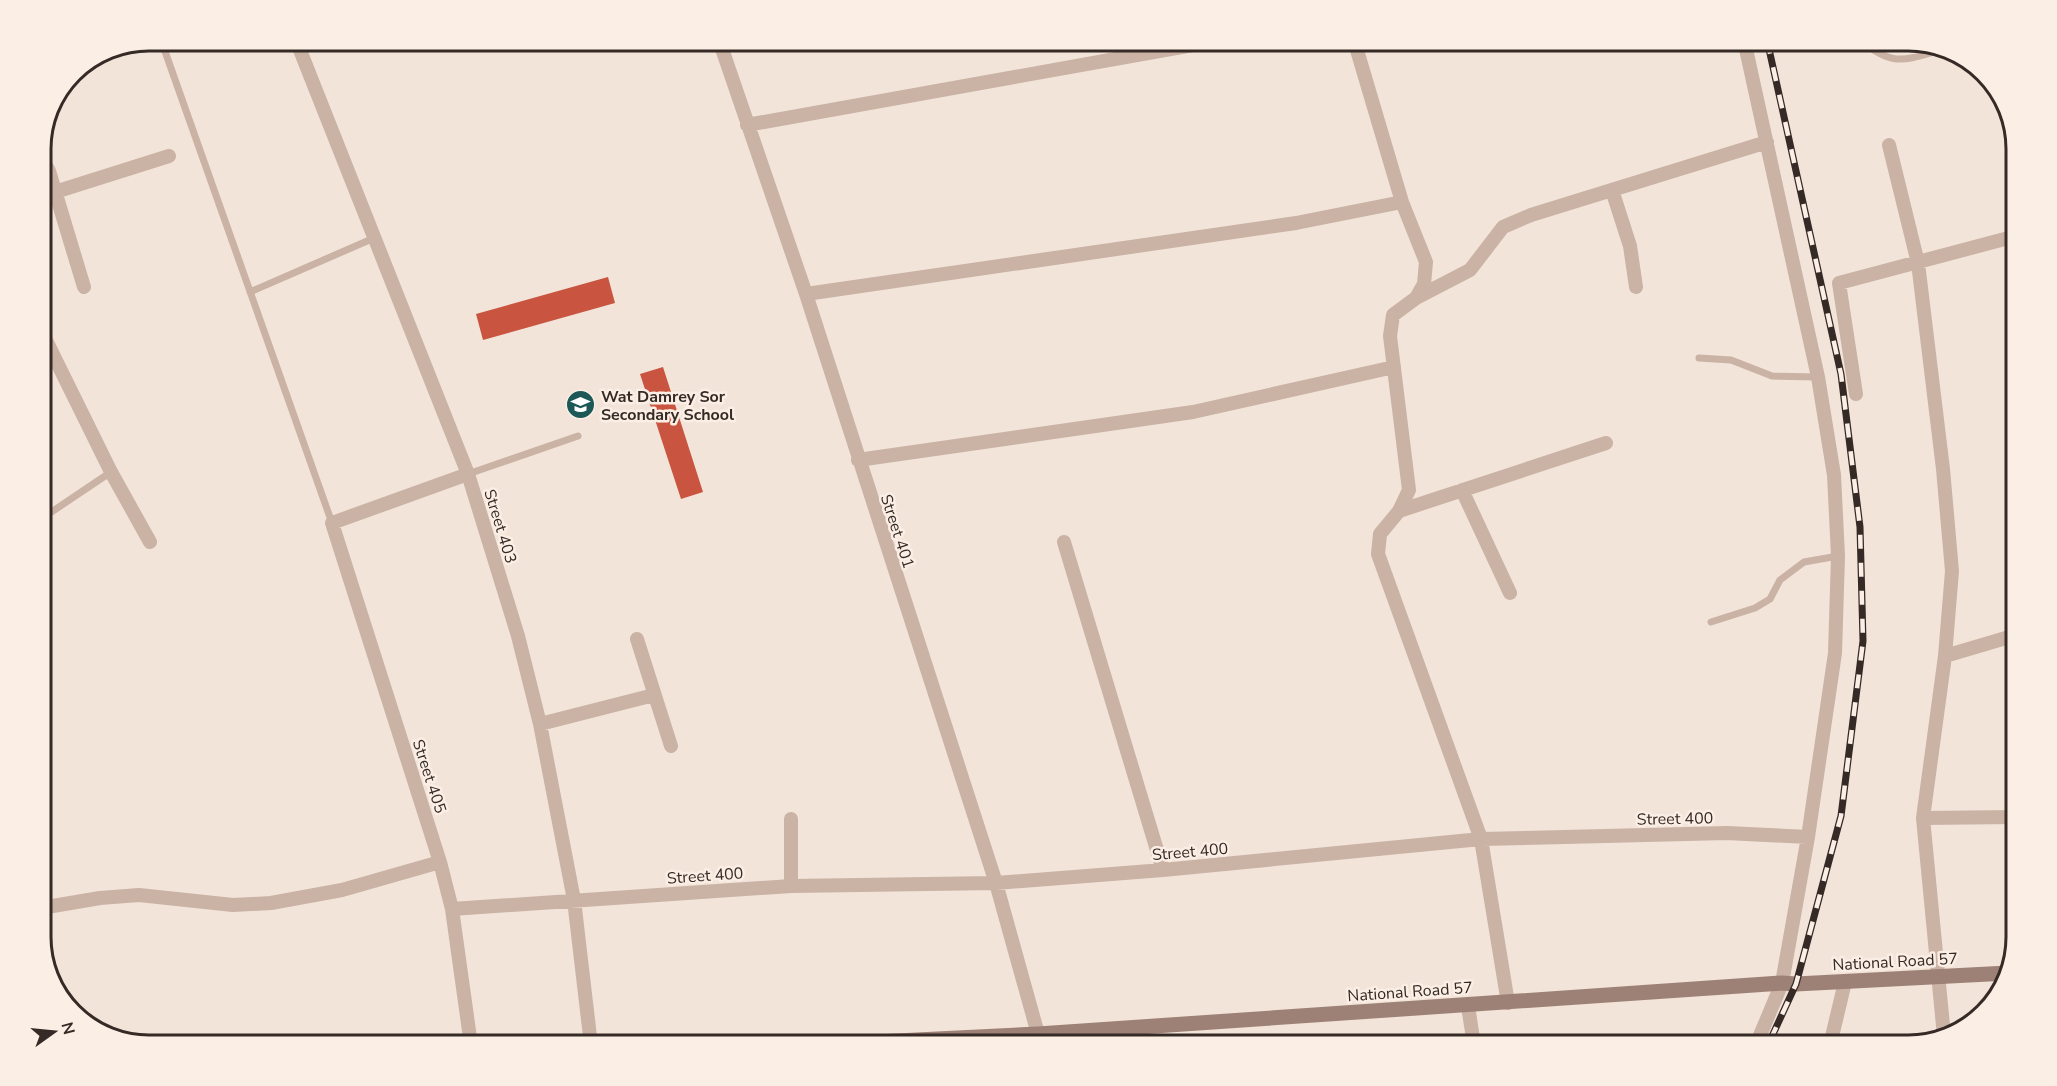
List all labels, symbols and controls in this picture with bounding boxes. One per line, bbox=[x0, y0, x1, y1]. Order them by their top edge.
place label: Wat Damrey Sor Secondary School bbox=[601, 386, 734, 426]
school or university icon: Wat Damrey Sor Secondary School bbox=[564, 389, 596, 421]
street label: Street 403 bbox=[478, 486, 522, 566]
street label: Street 401 bbox=[875, 491, 919, 571]
street label: Street 405 bbox=[407, 736, 451, 816]
street label: Street 400 bbox=[1637, 807, 1713, 831]
street label: Street 400 bbox=[1151, 838, 1229, 866]
street label: Street 400 bbox=[666, 862, 744, 890]
street label: National Road 57 bbox=[1832, 948, 1958, 976]
street label: National Road 57 bbox=[1347, 977, 1473, 1007]
north arrow bbox=[24, 1002, 84, 1062]
text: N bbox=[55, 1020, 80, 1037]

